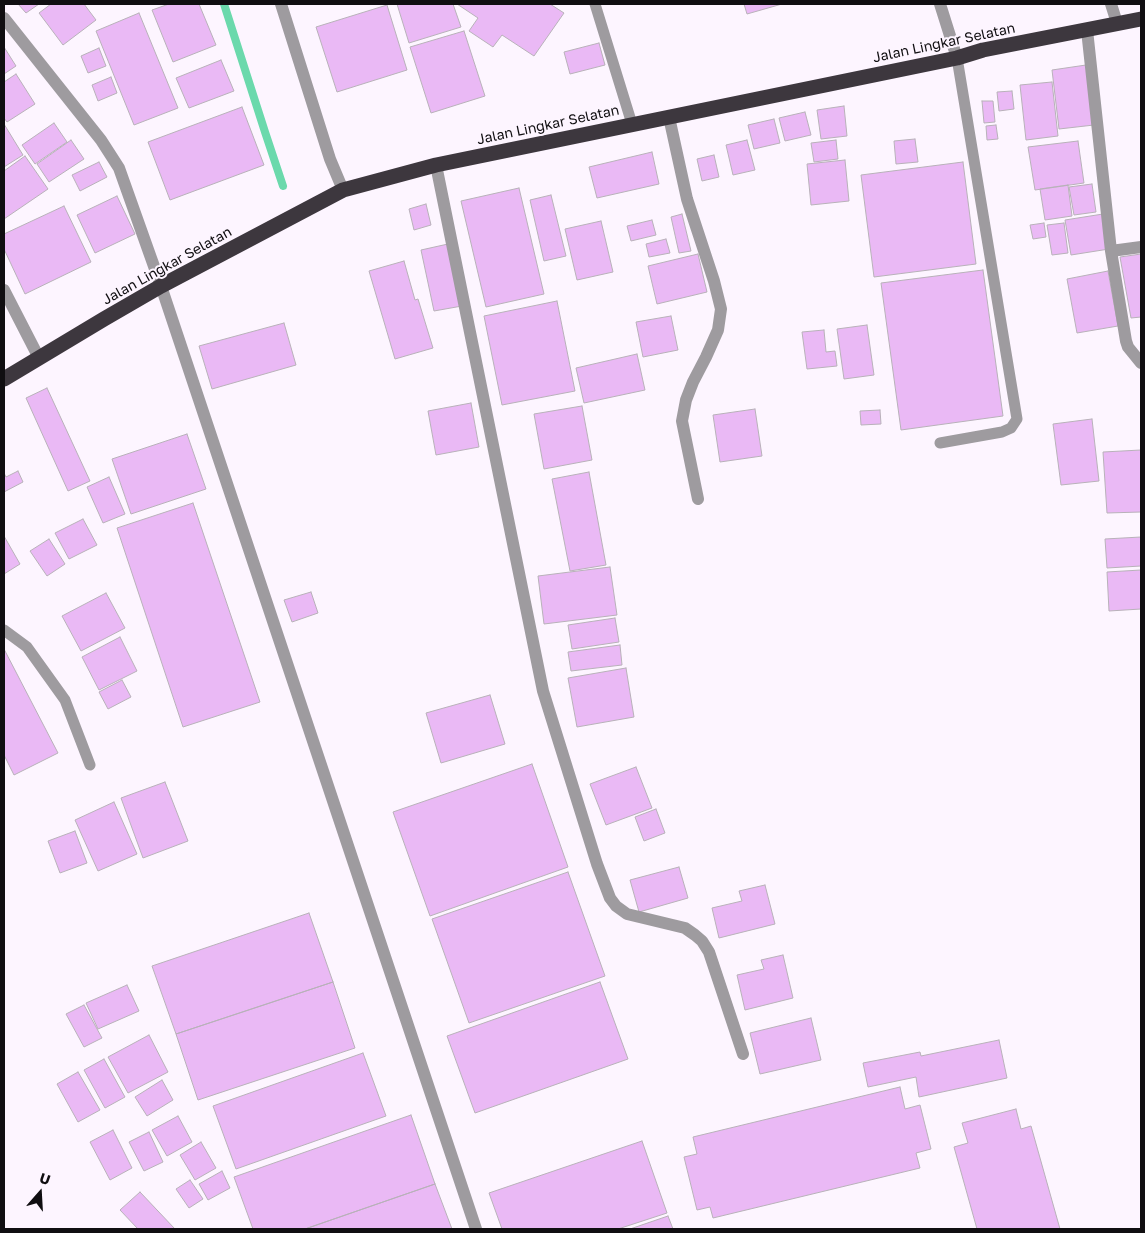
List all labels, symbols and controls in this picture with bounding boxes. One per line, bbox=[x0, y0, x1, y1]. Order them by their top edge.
street label: Jalan Lingkar Selatan bbox=[871, 20, 1017, 66]
street label: Jalan Lingkar Selatan bbox=[475, 102, 621, 148]
street label: Jalan Lingkar Selatan bbox=[99, 223, 235, 309]
north arrow bbox=[15, 1168, 65, 1218]
text: U bbox=[37, 1169, 53, 1188]

